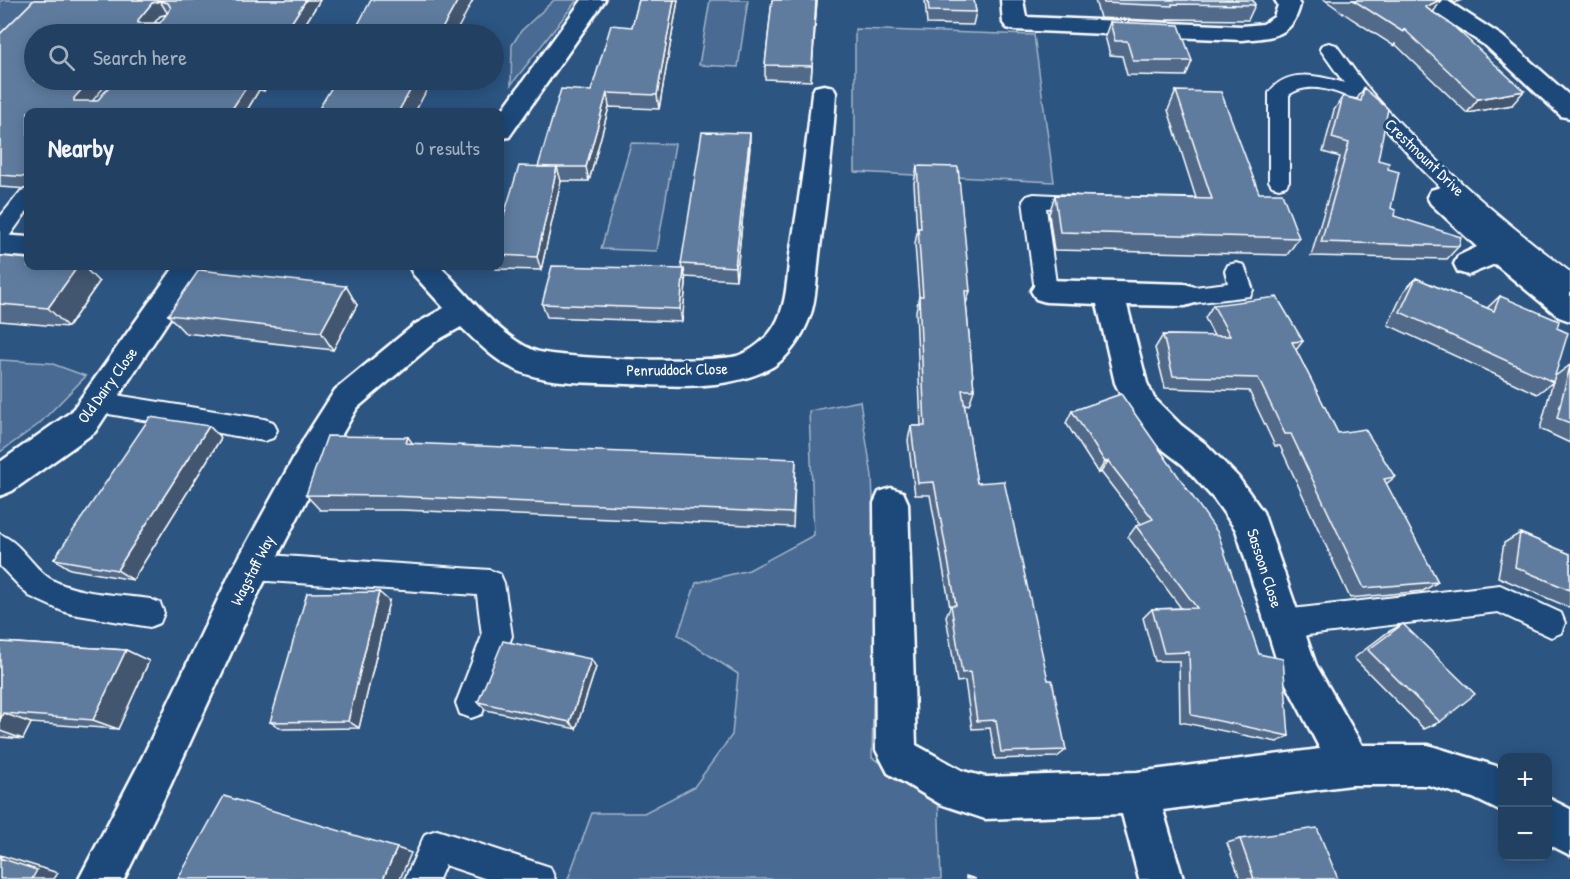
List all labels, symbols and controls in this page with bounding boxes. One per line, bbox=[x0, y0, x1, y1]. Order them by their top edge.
search box bbox=[24, 24, 504, 90]
icon: search bbox=[45, 41, 78, 74]
text: Search here bbox=[93, 42, 187, 72]
street label: Crestmount Drive bbox=[1380, 113, 1470, 201]
text: Nearby bbox=[48, 130, 114, 165]
text: 0 results bbox=[415, 134, 480, 161]
street label: Old Dairy Close bbox=[72, 342, 142, 428]
street label: Penruddock Close bbox=[626, 357, 728, 381]
street label: Sassoon Close bbox=[1242, 526, 1288, 611]
street label: Wagstaff Way bbox=[225, 531, 279, 609]
map controls bbox=[1498, 753, 1552, 861]
button: + bbox=[1498, 753, 1552, 807]
button: − bbox=[1498, 807, 1552, 861]

